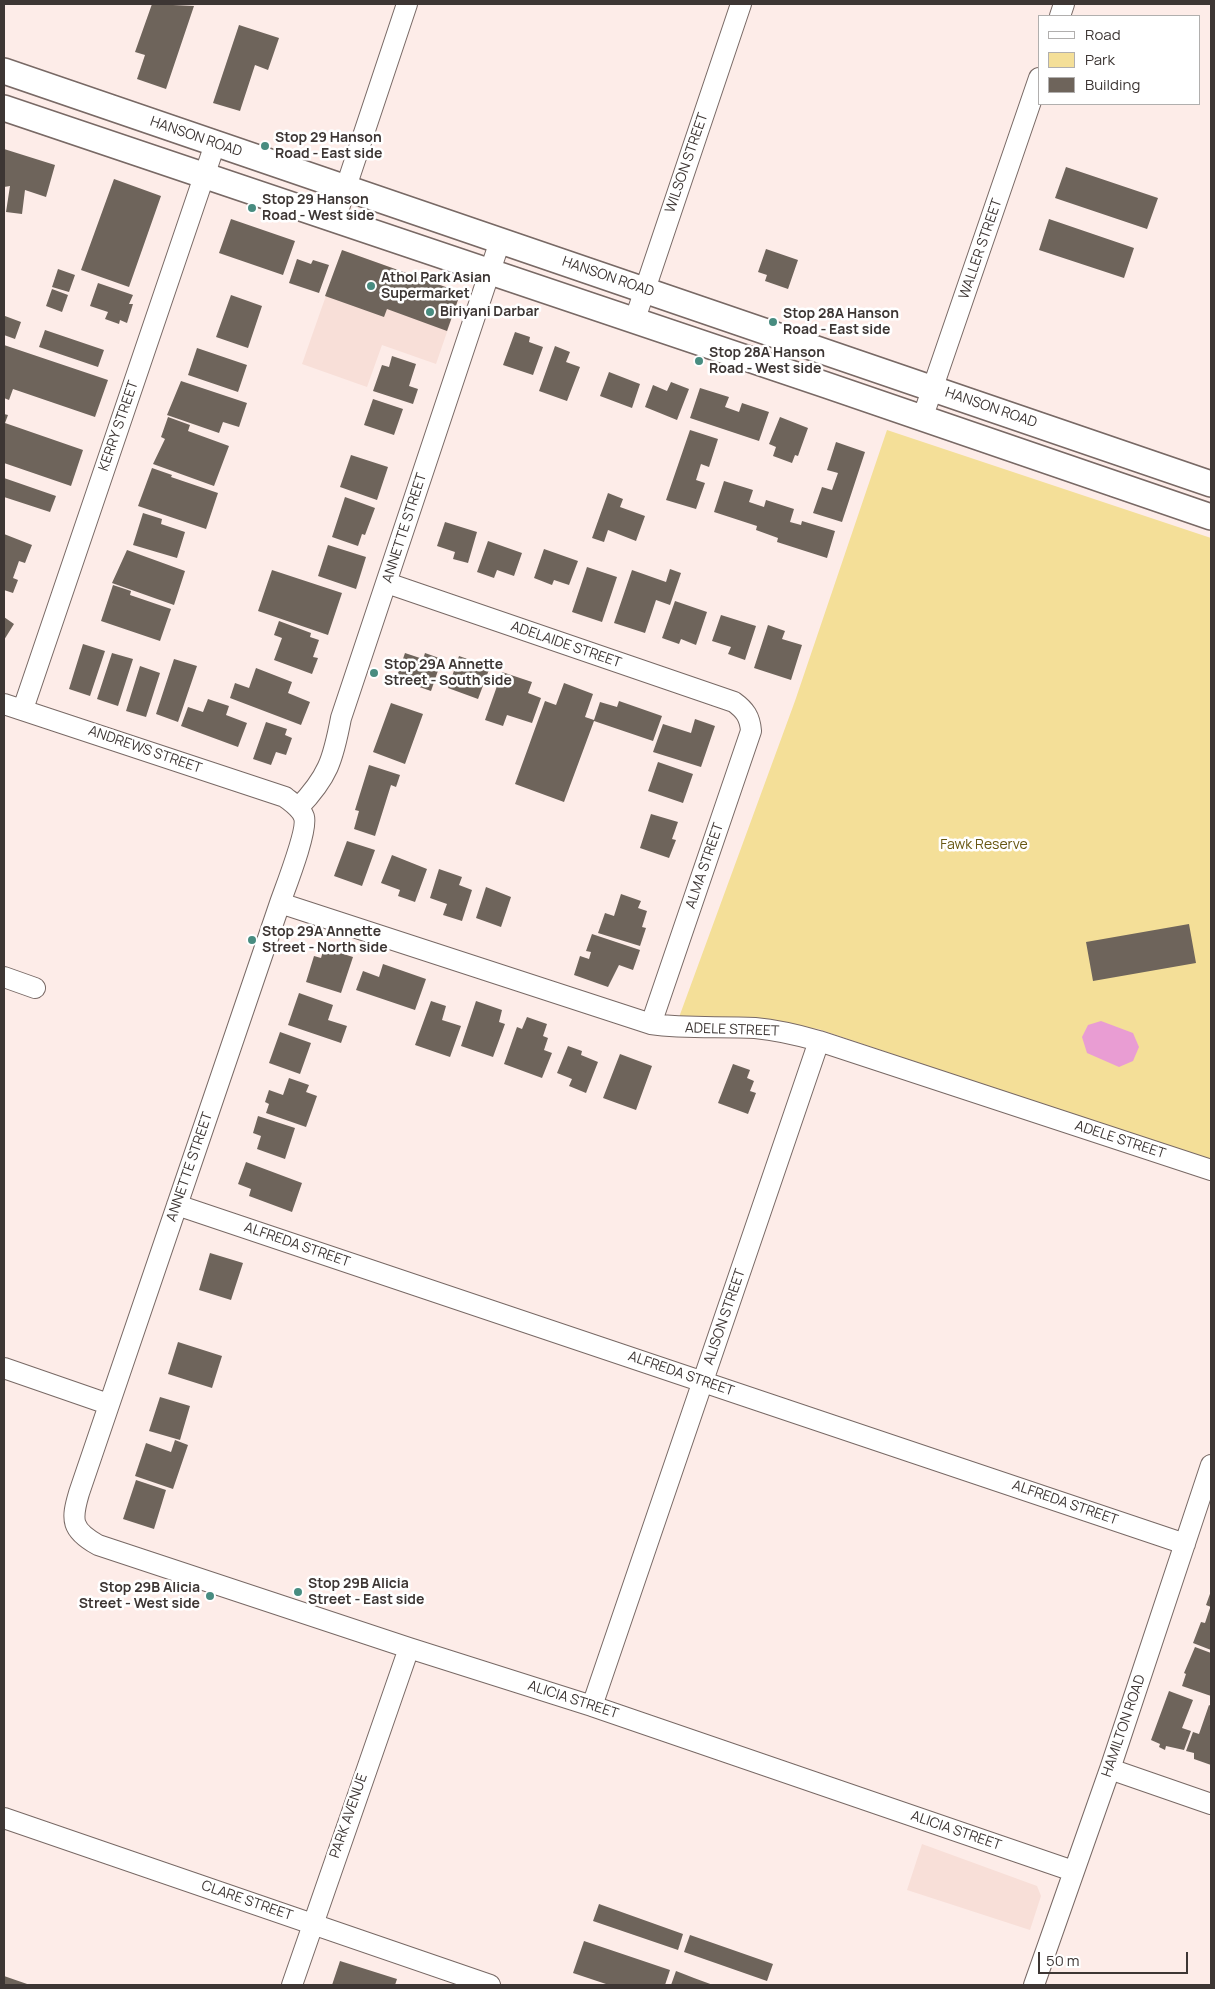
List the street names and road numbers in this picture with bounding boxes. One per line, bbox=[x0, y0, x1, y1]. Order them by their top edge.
street label: WILSON STREET bbox=[662, 111, 712, 215]
street label: HANSON ROAD bbox=[148, 113, 244, 161]
street label: WALLER STREET bbox=[956, 197, 1006, 301]
street label: HANSON ROAD bbox=[560, 253, 656, 301]
street label: KERRY STREET bbox=[96, 379, 142, 473]
street label: HANSON ROAD bbox=[943, 384, 1039, 432]
street label: ANNETTE STREET bbox=[379, 471, 431, 585]
street label: ADELAIDE STREET bbox=[509, 618, 623, 672]
street label: ANDREWS STREET bbox=[86, 723, 204, 777]
street label: ALMA STREET bbox=[682, 821, 728, 911]
street label: ADELE STREET bbox=[685, 1020, 779, 1040]
street label: ANNETTE STREET bbox=[163, 1110, 217, 1224]
street label: ADELE STREET bbox=[1073, 1117, 1167, 1163]
street label: ALFREDA STREET bbox=[242, 1219, 352, 1271]
street label: ALISON STREET bbox=[701, 1267, 749, 1367]
street label: ALFREDA STREET bbox=[626, 1348, 736, 1400]
street label: ALFREDA STREET bbox=[1010, 1477, 1120, 1529]
street label: HAMILTON ROAD bbox=[1099, 1673, 1149, 1779]
street label: ALICIA STREET bbox=[526, 1677, 620, 1723]
street label: PARK AVENUE bbox=[327, 1772, 371, 1860]
street label: ALICIA STREET bbox=[909, 1808, 1003, 1854]
street label: CLARE STREET bbox=[199, 1877, 295, 1925]

